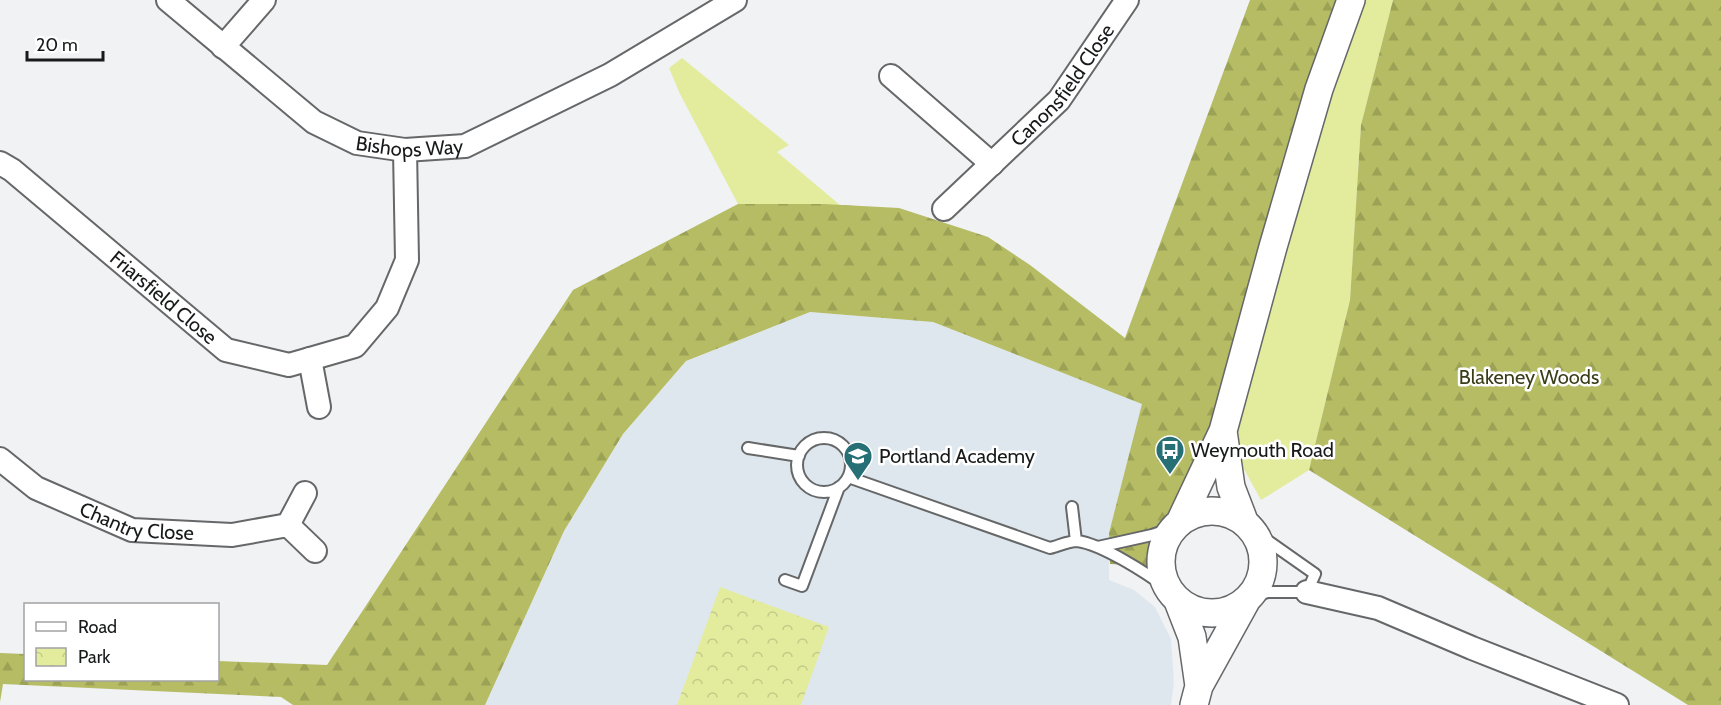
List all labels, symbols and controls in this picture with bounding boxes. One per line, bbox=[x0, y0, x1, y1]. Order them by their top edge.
street label: Canonsfield Close bbox=[1006, 19, 1119, 151]
scale bar bbox=[27, 24, 104, 62]
text: 20 m bbox=[36, 34, 78, 56]
street label: Bishops Way bbox=[354, 131, 464, 162]
street label: Friarsfield Close bbox=[105, 246, 222, 349]
park label: Blakeney Woods bbox=[1459, 365, 1599, 389]
bus stop icon: Weymouth Road bbox=[1154, 434, 1186, 476]
place label: Weymouth Road bbox=[1191, 438, 1334, 462]
school or university icon: Portland Academy bbox=[842, 440, 874, 482]
place label: Portland Academy bbox=[879, 444, 1035, 468]
street label: Chantry Close bbox=[76, 497, 195, 545]
legend bbox=[24, 603, 219, 681]
text: Road bbox=[78, 616, 117, 638]
text: Park bbox=[78, 646, 111, 668]

